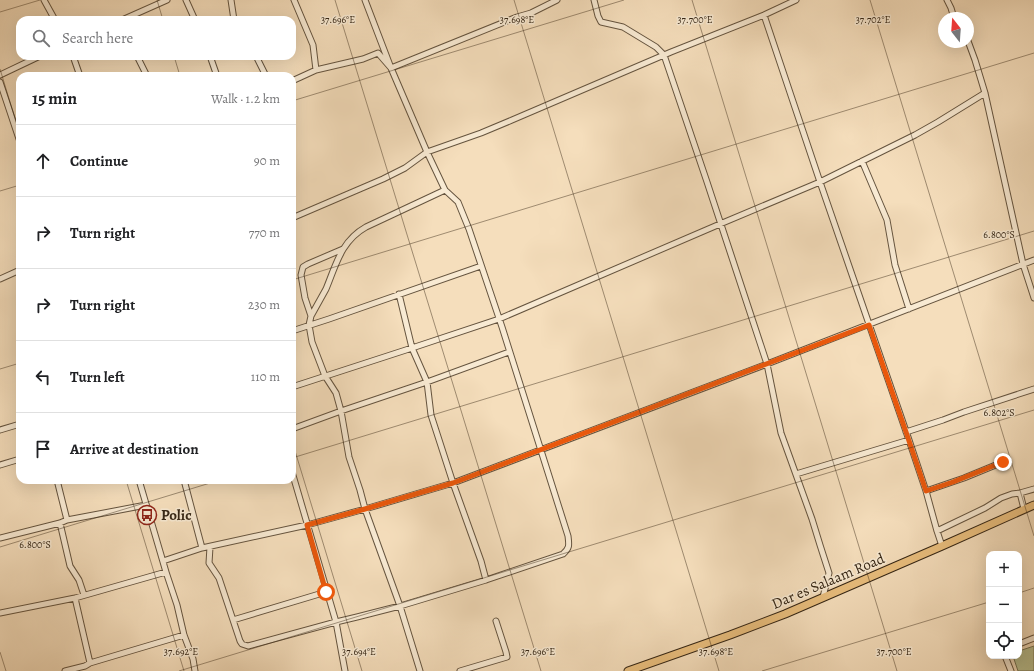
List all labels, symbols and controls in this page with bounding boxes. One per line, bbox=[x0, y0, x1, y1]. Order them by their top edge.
north arrow bbox=[938, 12, 974, 48]
text: 37.696°E bbox=[321, 13, 355, 26]
text: 37.698°E bbox=[500, 13, 534, 26]
text: 37.700°E bbox=[677, 13, 713, 26]
text: 37.702°E bbox=[856, 13, 890, 26]
search box bbox=[16, 16, 296, 60]
icon: search bbox=[30, 27, 52, 49]
text: Search here bbox=[62, 28, 133, 48]
text: 15 min bbox=[32, 87, 77, 110]
text: Walk · 1.2 km bbox=[211, 90, 280, 107]
icon: ahead bbox=[32, 150, 54, 172]
text: Continue bbox=[70, 151, 128, 171]
text: 90 m bbox=[254, 152, 280, 169]
icon: right bbox=[32, 222, 54, 244]
text: Turn right bbox=[70, 223, 135, 243]
text: 770 m bbox=[249, 224, 280, 241]
text: 6.800°S bbox=[983, 228, 1015, 241]
icon: right bbox=[32, 294, 54, 316]
text: Turn right bbox=[70, 295, 135, 315]
text: 230 m bbox=[248, 296, 280, 313]
icon: left bbox=[32, 366, 54, 388]
text: Turn left bbox=[70, 367, 125, 387]
text: 110 m bbox=[251, 368, 280, 385]
text: 6.802°S bbox=[984, 406, 1014, 419]
icon: arrive bbox=[32, 438, 54, 460]
text: Arrive at destination bbox=[70, 439, 199, 459]
route end bbox=[994, 453, 1012, 471]
bus stop icon: Polic bbox=[136, 504, 158, 526]
place label: Polic bbox=[161, 505, 192, 525]
text: 6.800°S bbox=[19, 538, 51, 551]
street label: Dar es Salaam Road bbox=[768, 548, 888, 614]
map controls bbox=[986, 551, 1022, 659]
button: + bbox=[986, 551, 1022, 587]
route start bbox=[317, 583, 335, 601]
button: − bbox=[986, 587, 1022, 623]
button: locate bbox=[986, 623, 1022, 659]
text: 37.692°E bbox=[164, 645, 198, 658]
text: 37.694°E bbox=[342, 645, 376, 658]
text: 37.696°E bbox=[521, 645, 555, 658]
text: 37.698°E bbox=[699, 645, 733, 658]
text: 37.700°E bbox=[876, 645, 912, 658]

